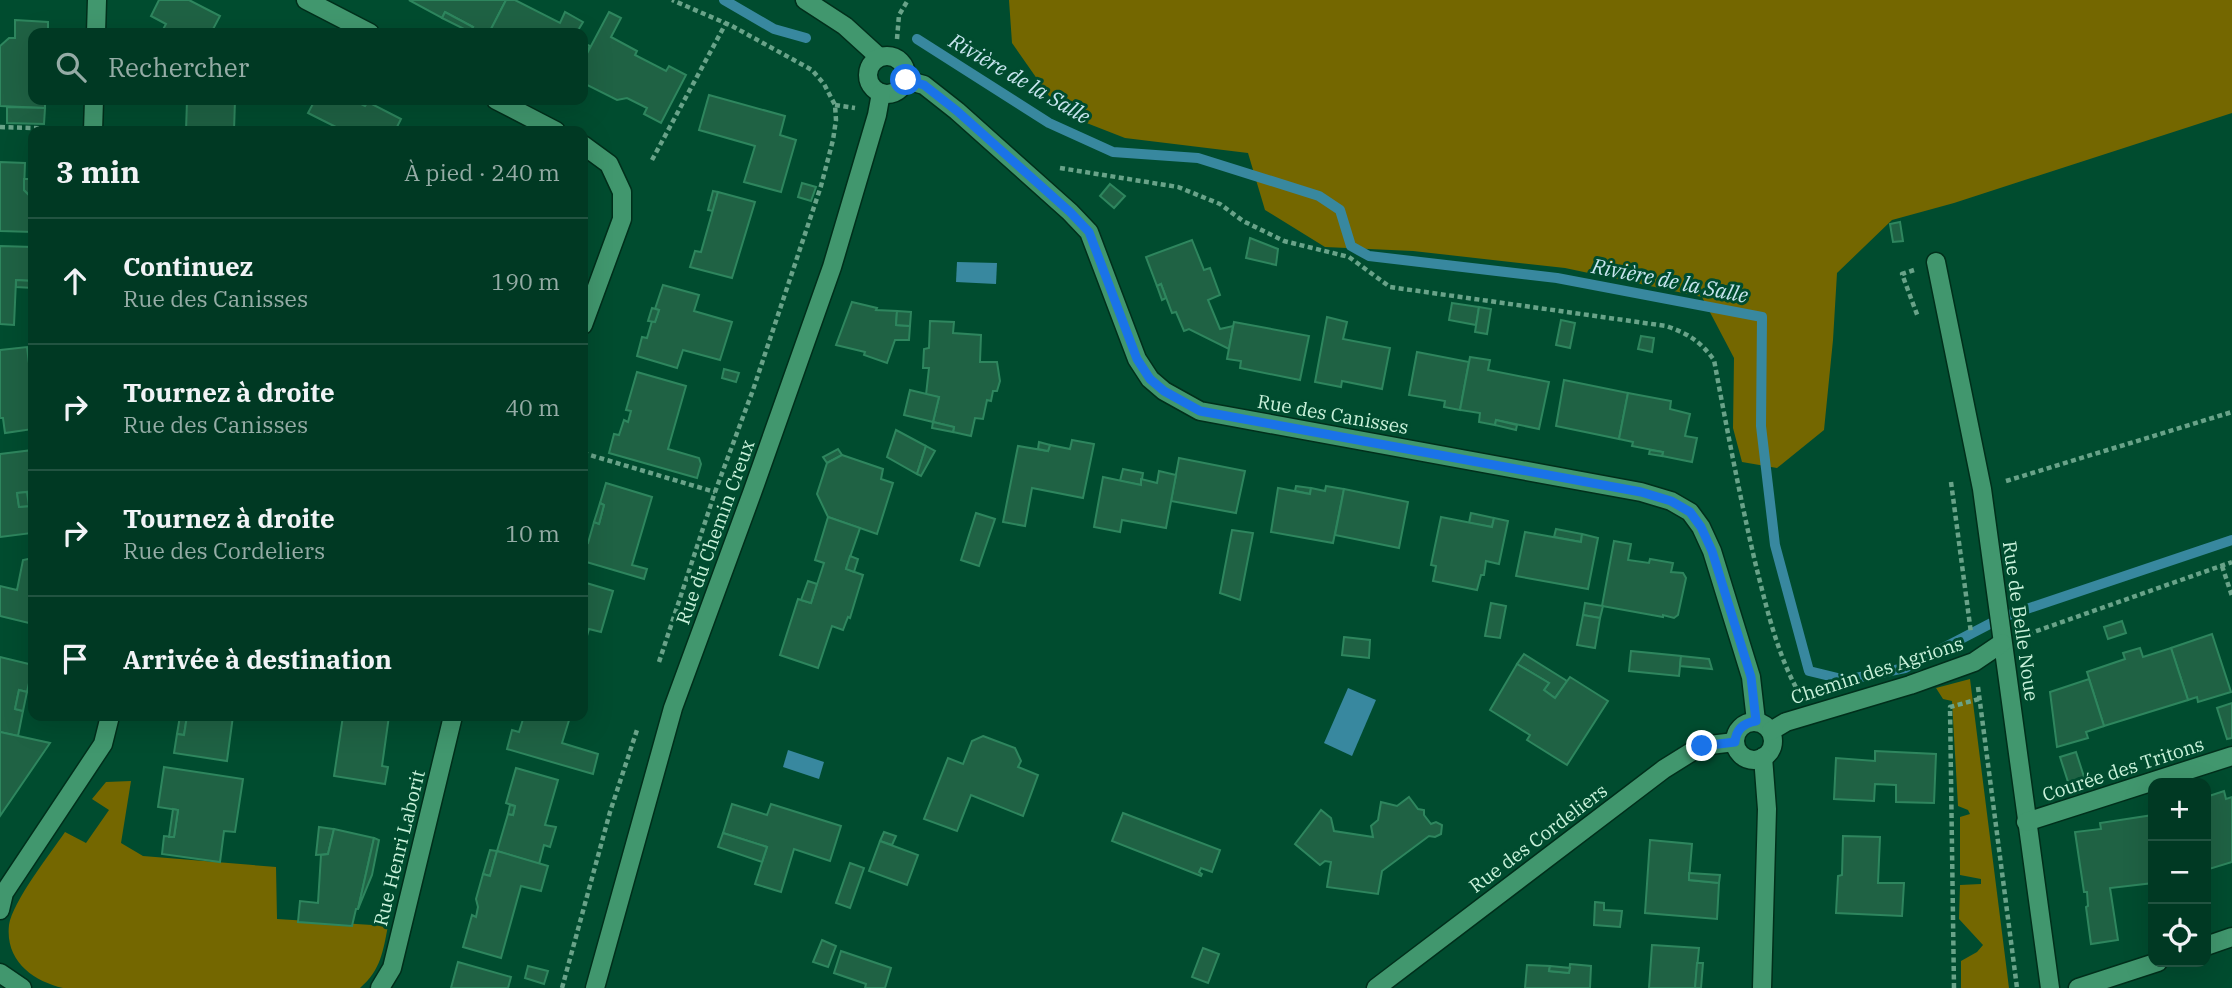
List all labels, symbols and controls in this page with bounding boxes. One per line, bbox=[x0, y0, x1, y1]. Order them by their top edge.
water label: Rivière de la Salle bbox=[943, 26, 1096, 130]
search box bbox=[28, 28, 588, 105]
icon: search bbox=[52, 48, 90, 86]
text: Rechercher bbox=[108, 50, 249, 84]
route start bbox=[890, 64, 921, 95]
text: 3 min bbox=[56, 152, 140, 191]
text: À pied · 240 m bbox=[404, 157, 560, 187]
text: Continuez bbox=[123, 249, 253, 283]
water label: Rivière de la Salle bbox=[1589, 251, 1751, 309]
icon: ahead bbox=[56, 262, 94, 300]
text: 190 m bbox=[491, 266, 560, 296]
text: Rue des Canisses bbox=[123, 283, 308, 313]
text: Tournez à droite bbox=[123, 375, 335, 409]
icon: right bbox=[56, 388, 94, 426]
street label: Rue des Canisses bbox=[1256, 389, 1410, 439]
text: 40 m bbox=[505, 392, 560, 422]
text: Rue des Canisses bbox=[123, 409, 308, 439]
street label: Rue du Chemin Creux bbox=[670, 436, 760, 628]
text: Tournez à droite bbox=[123, 501, 335, 535]
icon: right bbox=[56, 514, 94, 552]
text: 10 m bbox=[505, 518, 560, 548]
text: Rue des Cordeliers bbox=[123, 535, 325, 565]
street label: Rue de Belle Noue bbox=[1998, 539, 2044, 703]
street label: Chemin des Agrions bbox=[1788, 631, 1966, 709]
icon: arrive bbox=[56, 640, 94, 678]
text: Arrivée à destination bbox=[123, 642, 392, 676]
route end bbox=[1686, 730, 1717, 761]
street label: Courée des Tritons bbox=[2039, 732, 2207, 806]
street label: Rue Henri Laborit bbox=[368, 767, 430, 929]
street label: Rue des Cordeliers bbox=[1464, 778, 1612, 898]
map controls bbox=[2148, 778, 2211, 967]
button: + bbox=[2148, 778, 2211, 841]
button: − bbox=[2148, 841, 2211, 904]
button: locate bbox=[2148, 904, 2211, 967]

